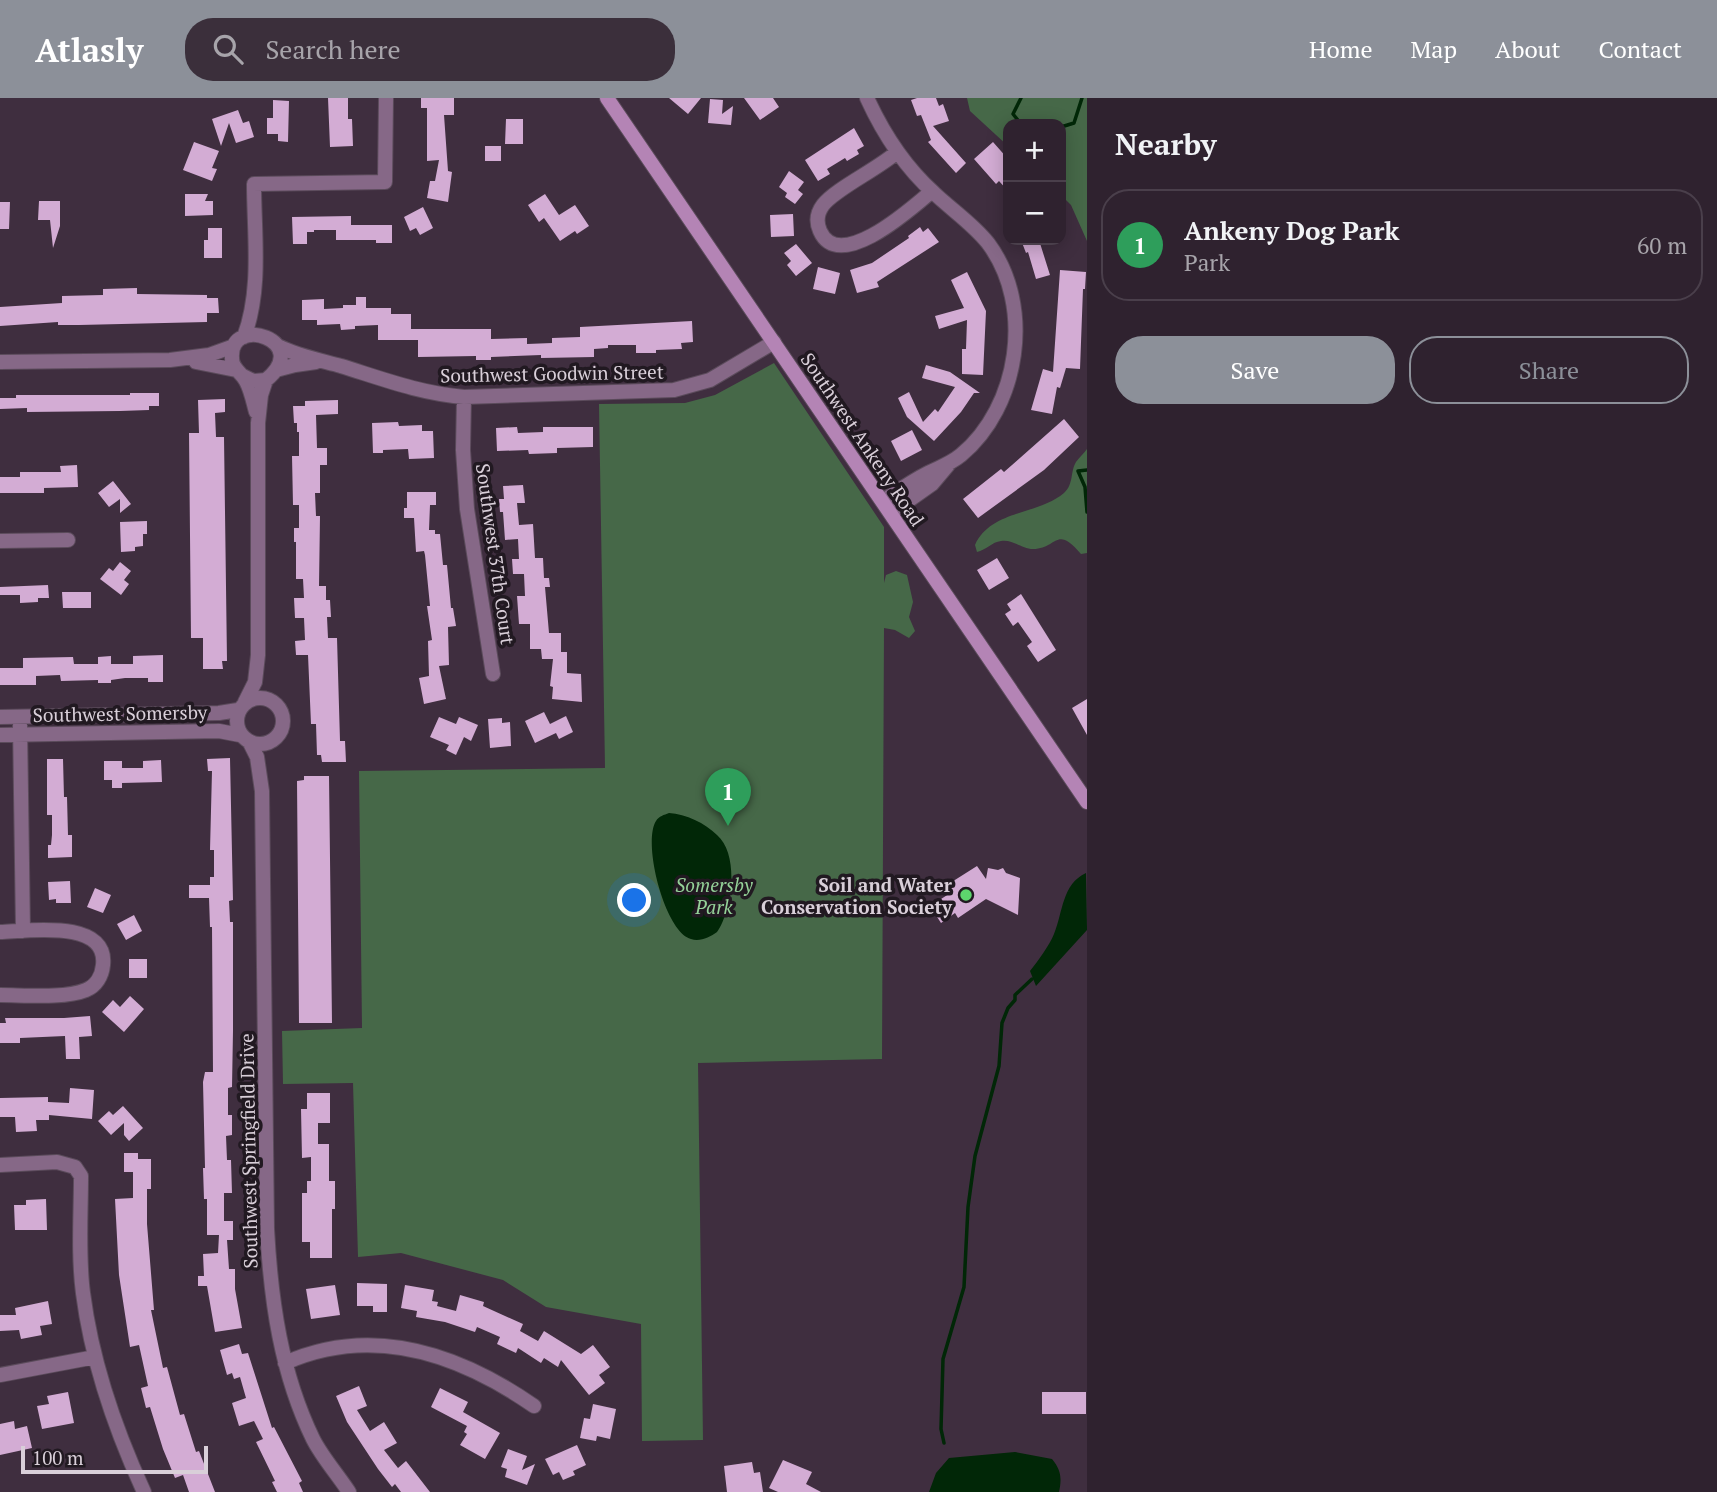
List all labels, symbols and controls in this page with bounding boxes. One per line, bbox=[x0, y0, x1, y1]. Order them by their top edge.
search box bbox=[185, 18, 675, 81]
text: Atlasly bbox=[35, 28, 143, 71]
icon: search bbox=[209, 30, 247, 68]
text: Search here bbox=[265, 32, 401, 66]
text: Home bbox=[1309, 33, 1373, 65]
text: Map bbox=[1411, 33, 1457, 65]
text: About bbox=[1495, 33, 1561, 65]
text: Contact bbox=[1599, 33, 1682, 65]
map controls bbox=[1003, 119, 1066, 245]
button: + bbox=[1003, 119, 1066, 182]
text: Nearby bbox=[1115, 124, 1217, 164]
button: − bbox=[1003, 182, 1066, 245]
text: Ankeny Dog Park bbox=[1184, 213, 1400, 247]
text: 1 bbox=[1134, 230, 1147, 261]
text: 60 m bbox=[1637, 230, 1687, 261]
text: Park bbox=[1184, 247, 1230, 278]
button: Save bbox=[1115, 336, 1395, 404]
button: Share bbox=[1409, 336, 1689, 404]
street label: Southwest Ankeny Road bbox=[796, 348, 931, 531]
street label: Southwest Goodwin Street bbox=[440, 359, 664, 387]
street label: Southwest 37th Court bbox=[471, 462, 521, 646]
street label: Southwest Somersby bbox=[32, 699, 208, 727]
pin: 1 bbox=[705, 768, 751, 826]
park label: Somersby Park bbox=[675, 872, 754, 919]
place label: Soil and Water Conservation Society bbox=[761, 872, 953, 919]
your location bbox=[617, 883, 651, 917]
marker: Soil and Water Conservation Society bbox=[958, 887, 974, 903]
street label: Southwest Springfield Drive bbox=[233, 1033, 263, 1269]
scale bar bbox=[21, 1443, 208, 1475]
text: 100 m bbox=[32, 1445, 83, 1470]

